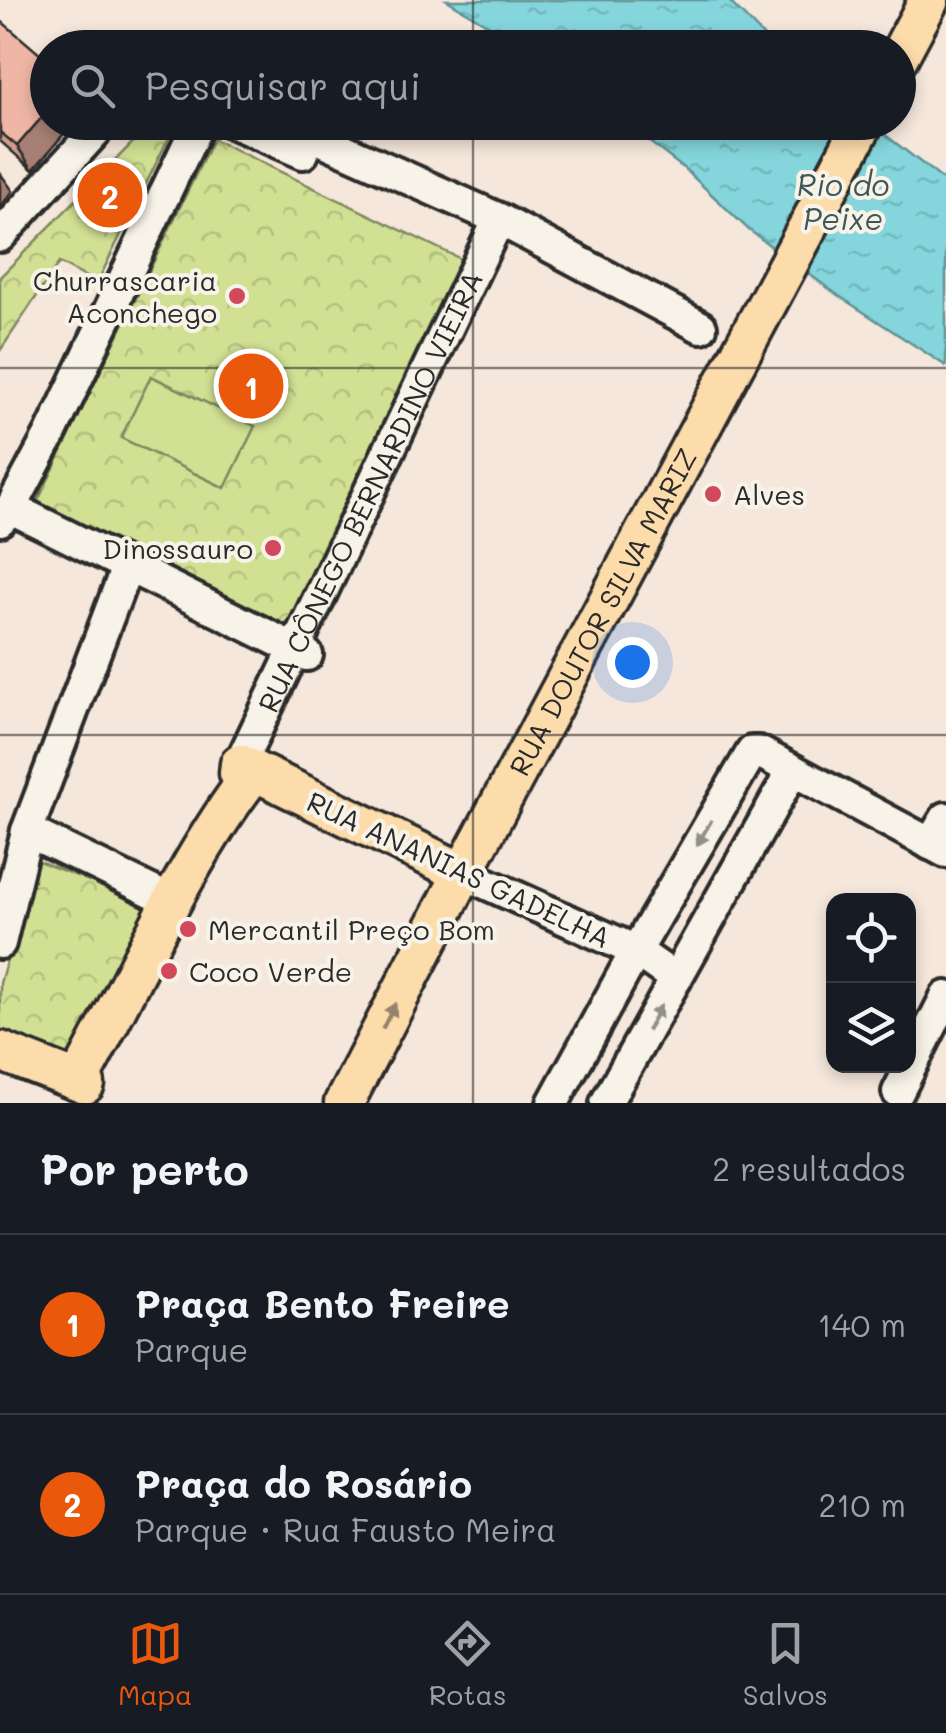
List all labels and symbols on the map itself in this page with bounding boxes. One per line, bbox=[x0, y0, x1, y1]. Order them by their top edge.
pin: 2 bbox=[78, 158, 142, 232]
water label: Rio do Peixe bbox=[797, 164, 889, 238]
place label: Churrascaria Aconchego bbox=[33, 262, 217, 330]
street label: RUA CÔNEGO BERNARDINO VIEIRA bbox=[249, 265, 490, 718]
marker: Churrascaria Aconchego bbox=[226, 285, 248, 307]
pin: 1 bbox=[218, 348, 284, 424]
street label: RUA DOUTOR SILVA MARIZ bbox=[500, 442, 704, 782]
place label: Alves bbox=[733, 476, 805, 512]
marker: Alves bbox=[702, 483, 724, 505]
place label: Dinossauro bbox=[102, 530, 253, 566]
marker: Dinossauro bbox=[262, 537, 284, 559]
your location bbox=[607, 637, 658, 688]
street label: RUA ANANIAS GADELHA bbox=[301, 783, 617, 955]
one-way arrow bbox=[695, 819, 712, 848]
place label: Mercantil Preço Bom bbox=[208, 911, 495, 947]
marker: Mercantil Preço Bom bbox=[177, 918, 199, 940]
place label: Coco Verde bbox=[189, 953, 352, 989]
marker: Coco Verde bbox=[158, 960, 180, 982]
one-way arrow bbox=[380, 1002, 397, 1031]
one-way arrow bbox=[644, 1004, 662, 1032]

